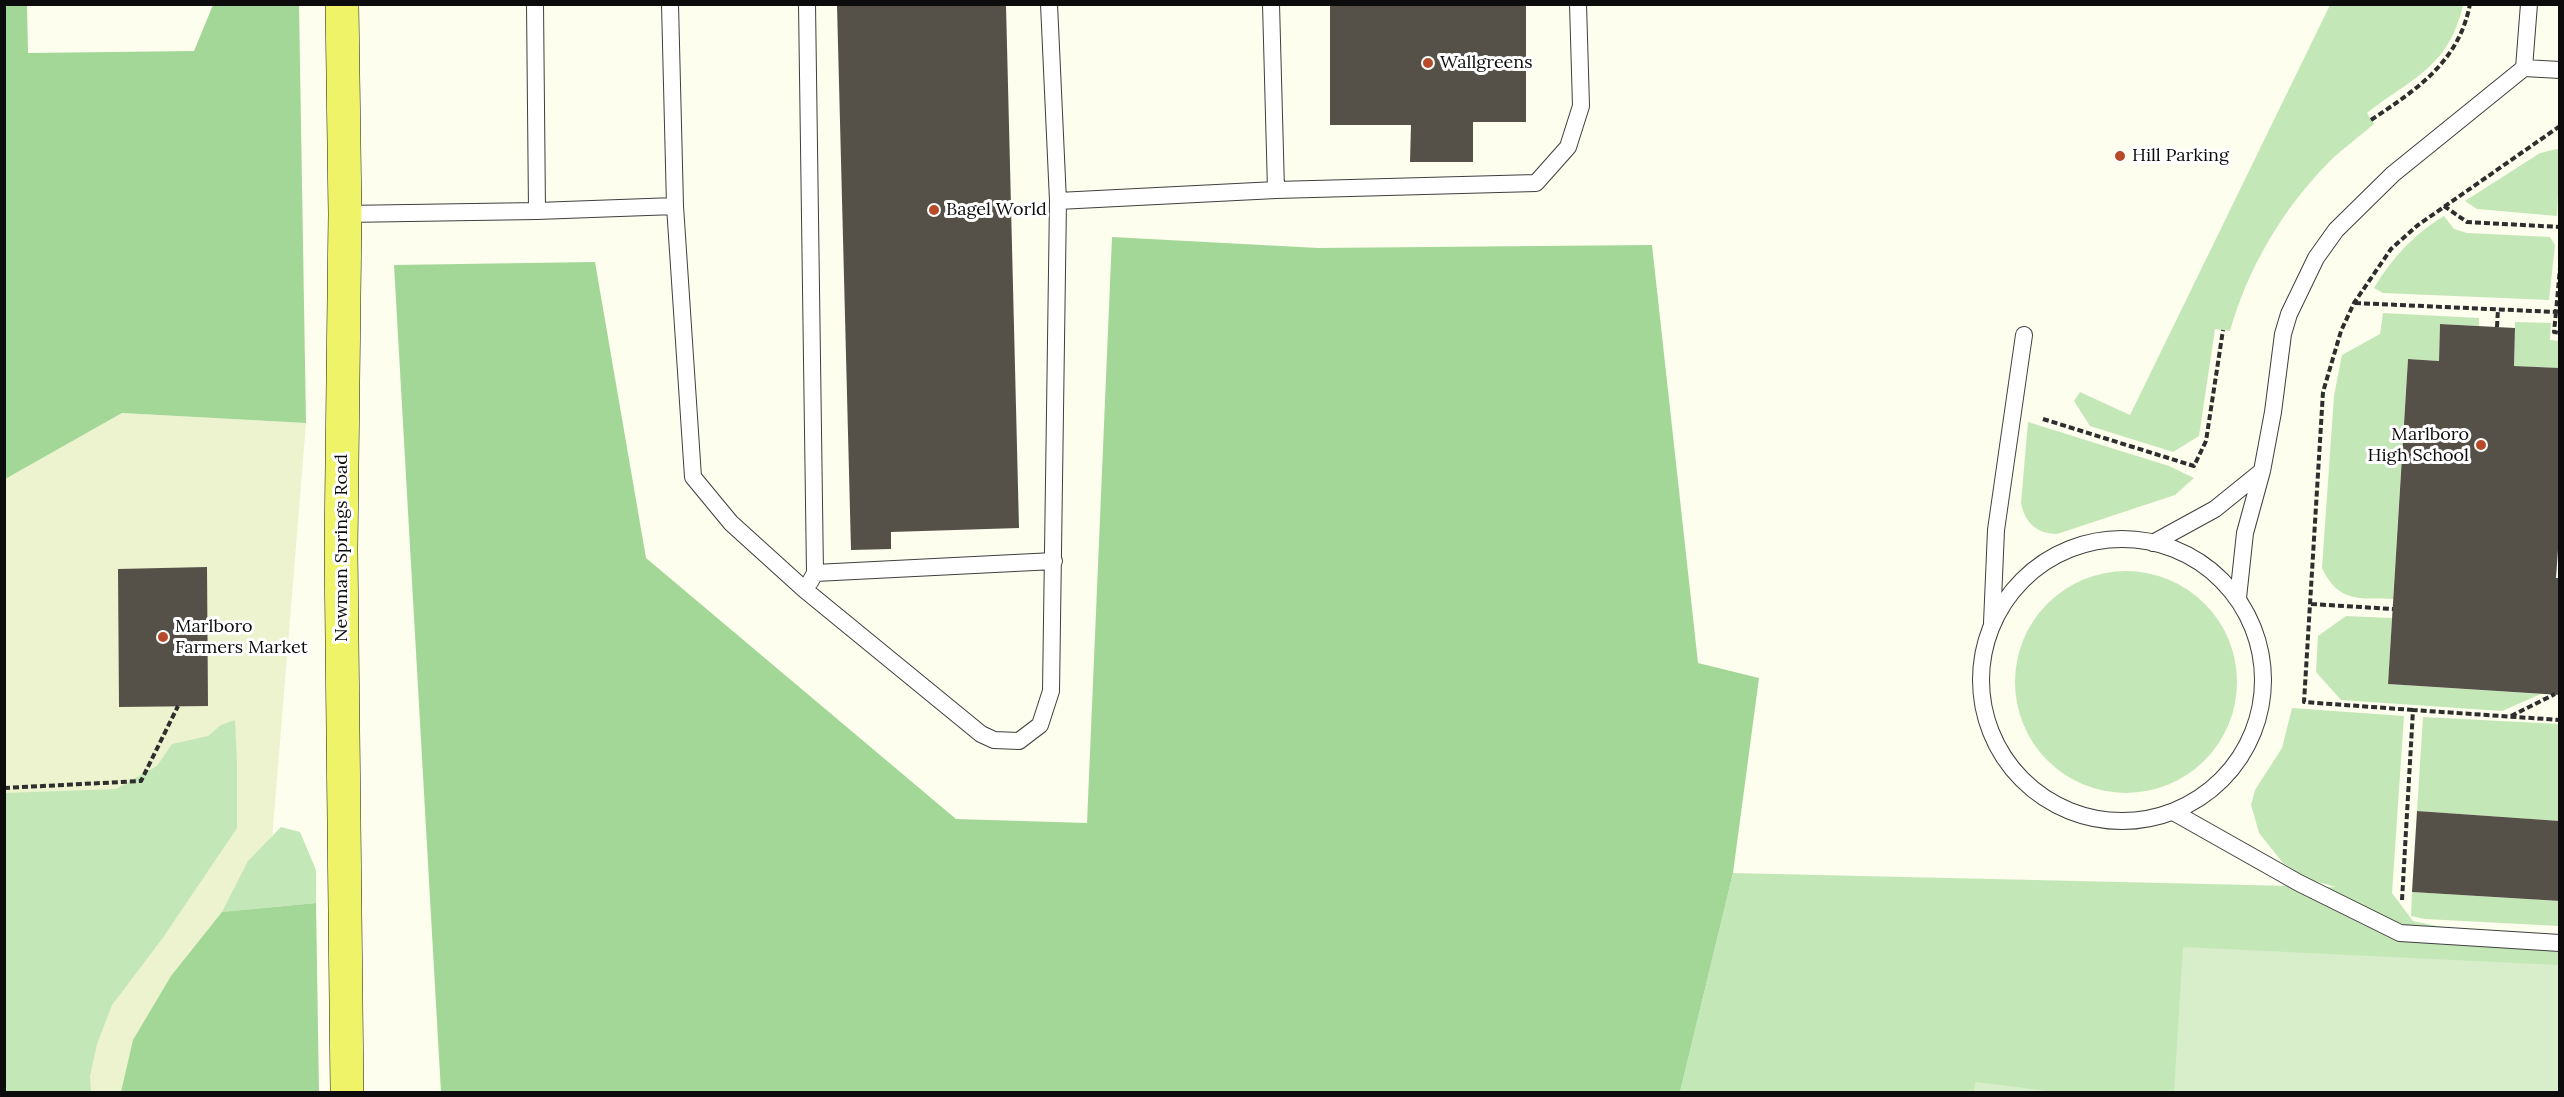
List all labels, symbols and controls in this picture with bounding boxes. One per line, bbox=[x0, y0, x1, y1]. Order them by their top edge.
place label: Wallgreens bbox=[1440, 52, 1533, 74]
marker: Wallgreens bbox=[1421, 56, 1435, 70]
place label: Hill Parking bbox=[2132, 145, 2229, 167]
marker: Hill Parking bbox=[2113, 149, 2127, 163]
place label: Bagel World bbox=[946, 199, 1047, 221]
marker: Bagel World bbox=[927, 203, 941, 217]
place label: Marlboro High School bbox=[2368, 424, 2469, 466]
marker: Marlboro High School bbox=[2474, 438, 2488, 452]
street label: Newman Springs Road bbox=[331, 454, 353, 642]
place label: Marlboro Farmers Market bbox=[175, 616, 308, 658]
marker: Marlboro Farmers Market bbox=[156, 630, 170, 644]

